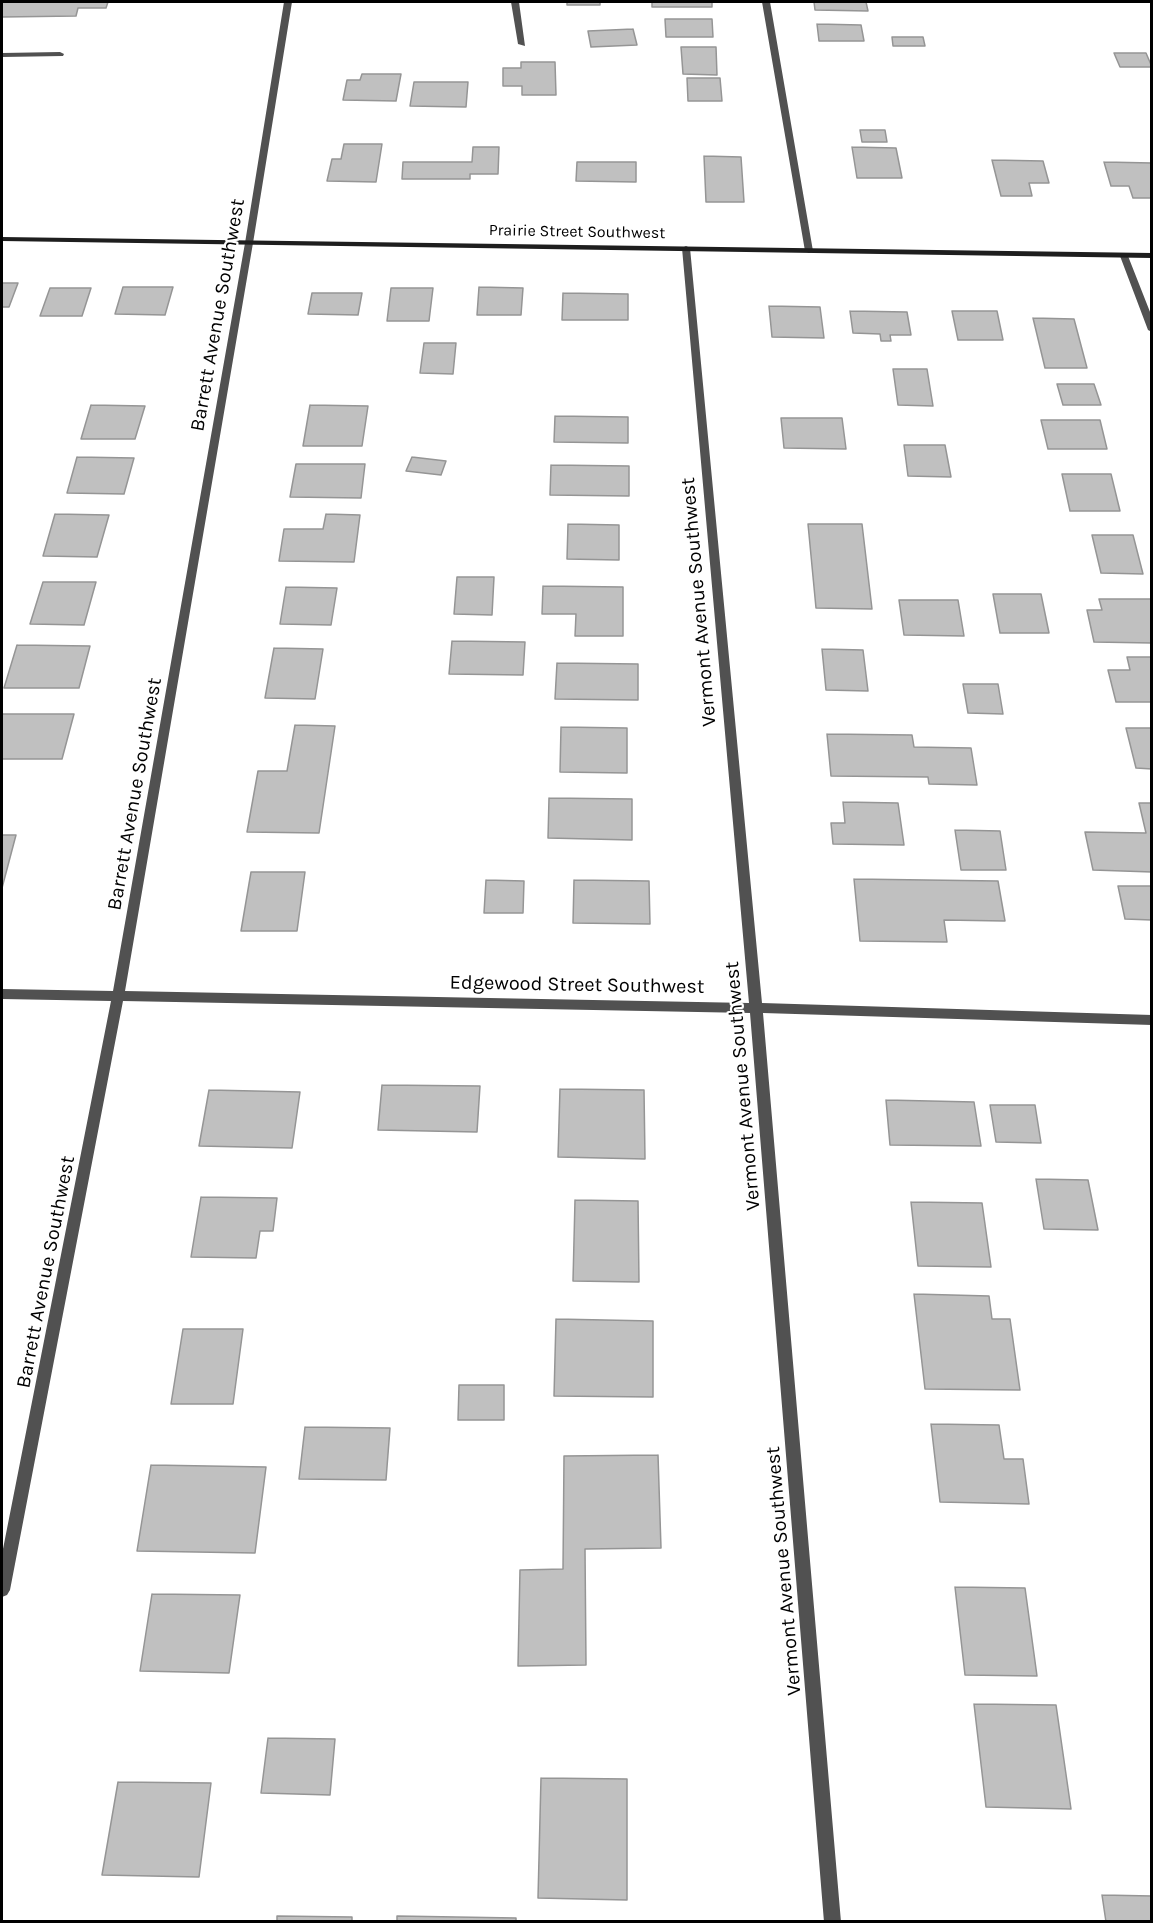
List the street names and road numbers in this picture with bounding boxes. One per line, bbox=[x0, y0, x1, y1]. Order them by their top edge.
street label: Barrett Avenue Southwest bbox=[186, 197, 250, 433]
street label: Prairie Street Southwest bbox=[489, 221, 665, 243]
street label: Vermont Avenue Southwest bbox=[676, 476, 722, 728]
street label: Barrett Avenue Southwest bbox=[103, 676, 167, 912]
street label: Vermont Avenue Southwest bbox=[720, 960, 766, 1212]
street label: Edgewood Street Southwest bbox=[449, 971, 705, 999]
street label: Barrett Avenue Southwest bbox=[12, 1154, 80, 1390]
street label: Vermont Avenue Southwest bbox=[761, 1445, 807, 1697]

